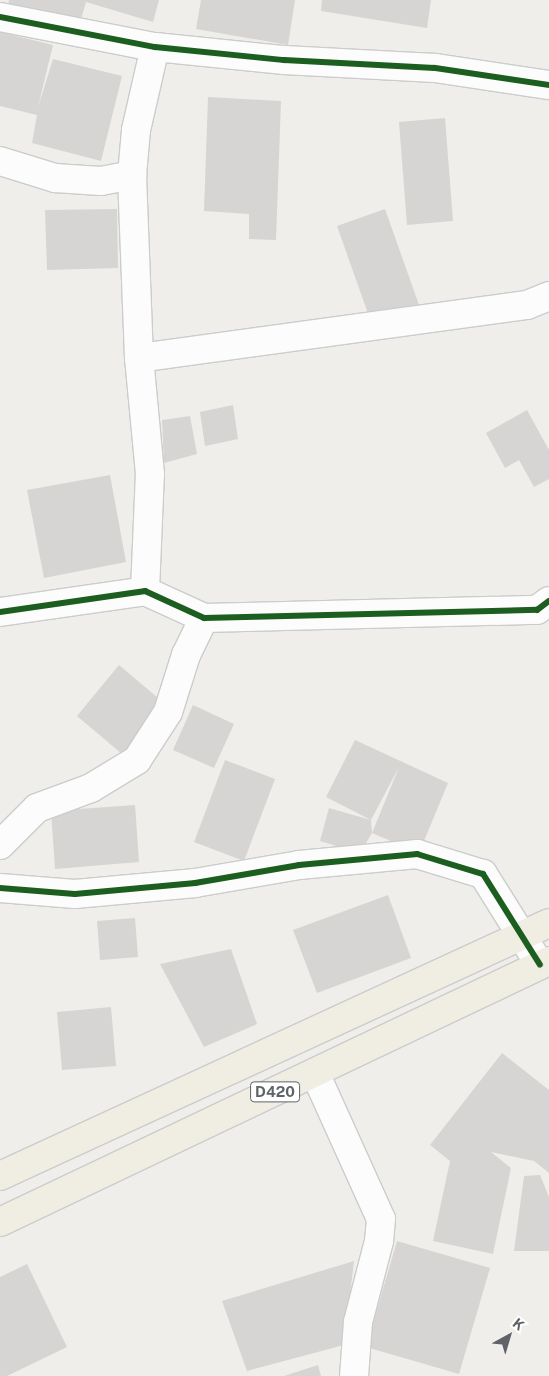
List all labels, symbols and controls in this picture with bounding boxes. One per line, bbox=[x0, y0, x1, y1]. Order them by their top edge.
road number: D420 bbox=[250, 1080, 300, 1104]
north arrow bbox=[484, 1311, 534, 1361]
text: K bbox=[509, 1315, 527, 1334]

